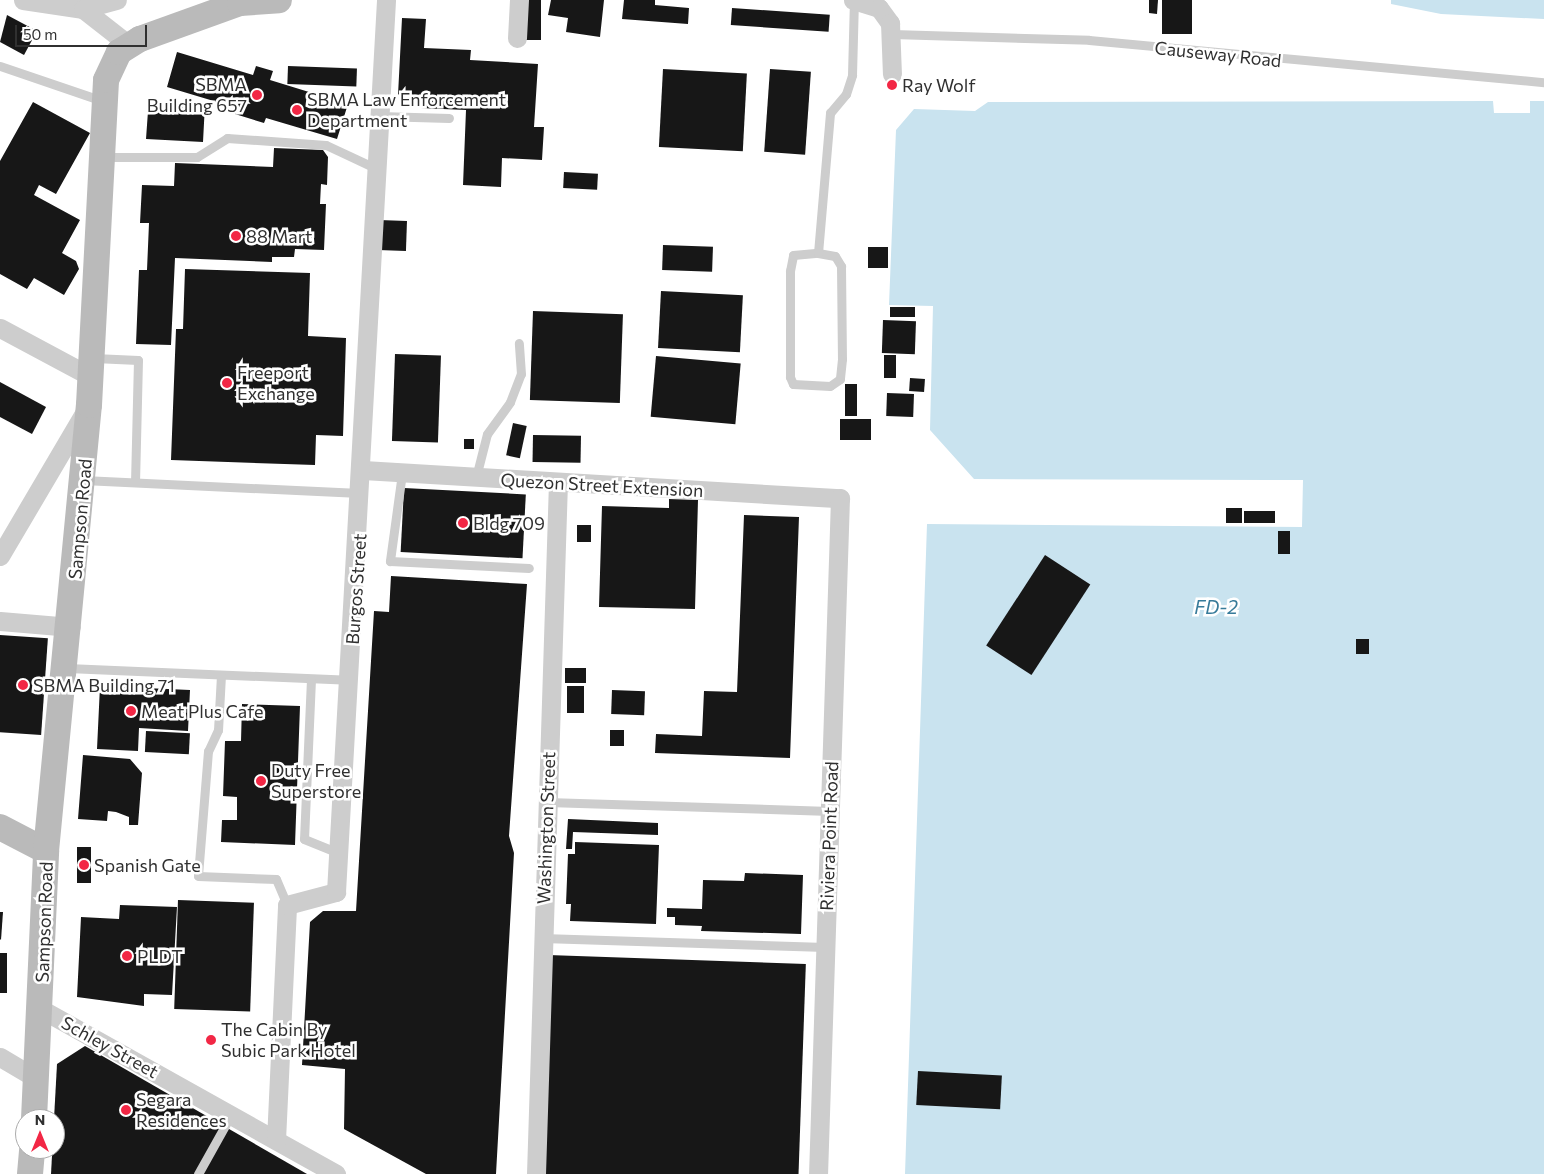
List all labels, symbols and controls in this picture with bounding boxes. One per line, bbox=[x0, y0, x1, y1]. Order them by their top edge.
scale bar bbox=[18, 15, 150, 47]
text: 50 m bbox=[23, 25, 57, 43]
street label: Causeway Road bbox=[1153, 37, 1283, 71]
place label: SBMA Building 657 bbox=[147, 74, 247, 116]
place label: Ray Wolf bbox=[902, 74, 976, 96]
marker: Ray Wolf bbox=[886, 79, 898, 91]
marker: SBMA Building 657 bbox=[251, 89, 263, 101]
place label: SBMA Law Enforcement Department bbox=[307, 89, 506, 132]
marker: SBMA Law Enforcement Department bbox=[291, 104, 303, 116]
place label: 88 Mart bbox=[246, 225, 312, 247]
marker: 88 Mart bbox=[230, 230, 242, 242]
place label: Freeport Exchange bbox=[237, 362, 315, 404]
marker: Freeport Exchange bbox=[221, 377, 233, 389]
street label: Sampson Road bbox=[64, 458, 96, 580]
street label: Quezon Street Extension bbox=[500, 469, 704, 501]
place label: Bldg 709 bbox=[473, 512, 545, 534]
marker: Bldg 709 bbox=[457, 517, 469, 529]
street label: Burgos Street bbox=[341, 533, 371, 645]
water label: FD-2 bbox=[1194, 596, 1238, 618]
place label: SBMA Building 71 bbox=[33, 674, 175, 696]
marker: SBMA Building 71 bbox=[17, 679, 29, 691]
place label: Meat Plus Cafe bbox=[141, 700, 263, 722]
marker: Meat Plus Cafe bbox=[125, 705, 137, 717]
street label: Washington Street bbox=[533, 751, 559, 905]
place label: Duty Free Superstore bbox=[271, 760, 361, 802]
street label: Riviera Point Road bbox=[816, 761, 842, 911]
marker: Duty Free Superstore bbox=[255, 775, 267, 787]
place label: Spanish Gate bbox=[94, 854, 201, 876]
marker: Spanish Gate bbox=[78, 859, 90, 871]
street label: Sampson Road bbox=[31, 861, 57, 983]
place label: PLDT bbox=[137, 945, 183, 967]
marker: PLDT bbox=[121, 950, 133, 962]
street label: Schley Street bbox=[58, 1012, 162, 1082]
place label: The Cabin By Subic Park Hotel bbox=[221, 1019, 356, 1062]
marker: The Cabin By Subic Park Hotel bbox=[205, 1034, 217, 1046]
place label: Segara Residences bbox=[136, 1089, 227, 1132]
marker: Segara Residences bbox=[120, 1104, 132, 1116]
north arrow bbox=[15, 1109, 65, 1159]
text: N bbox=[35, 1111, 45, 1128]

